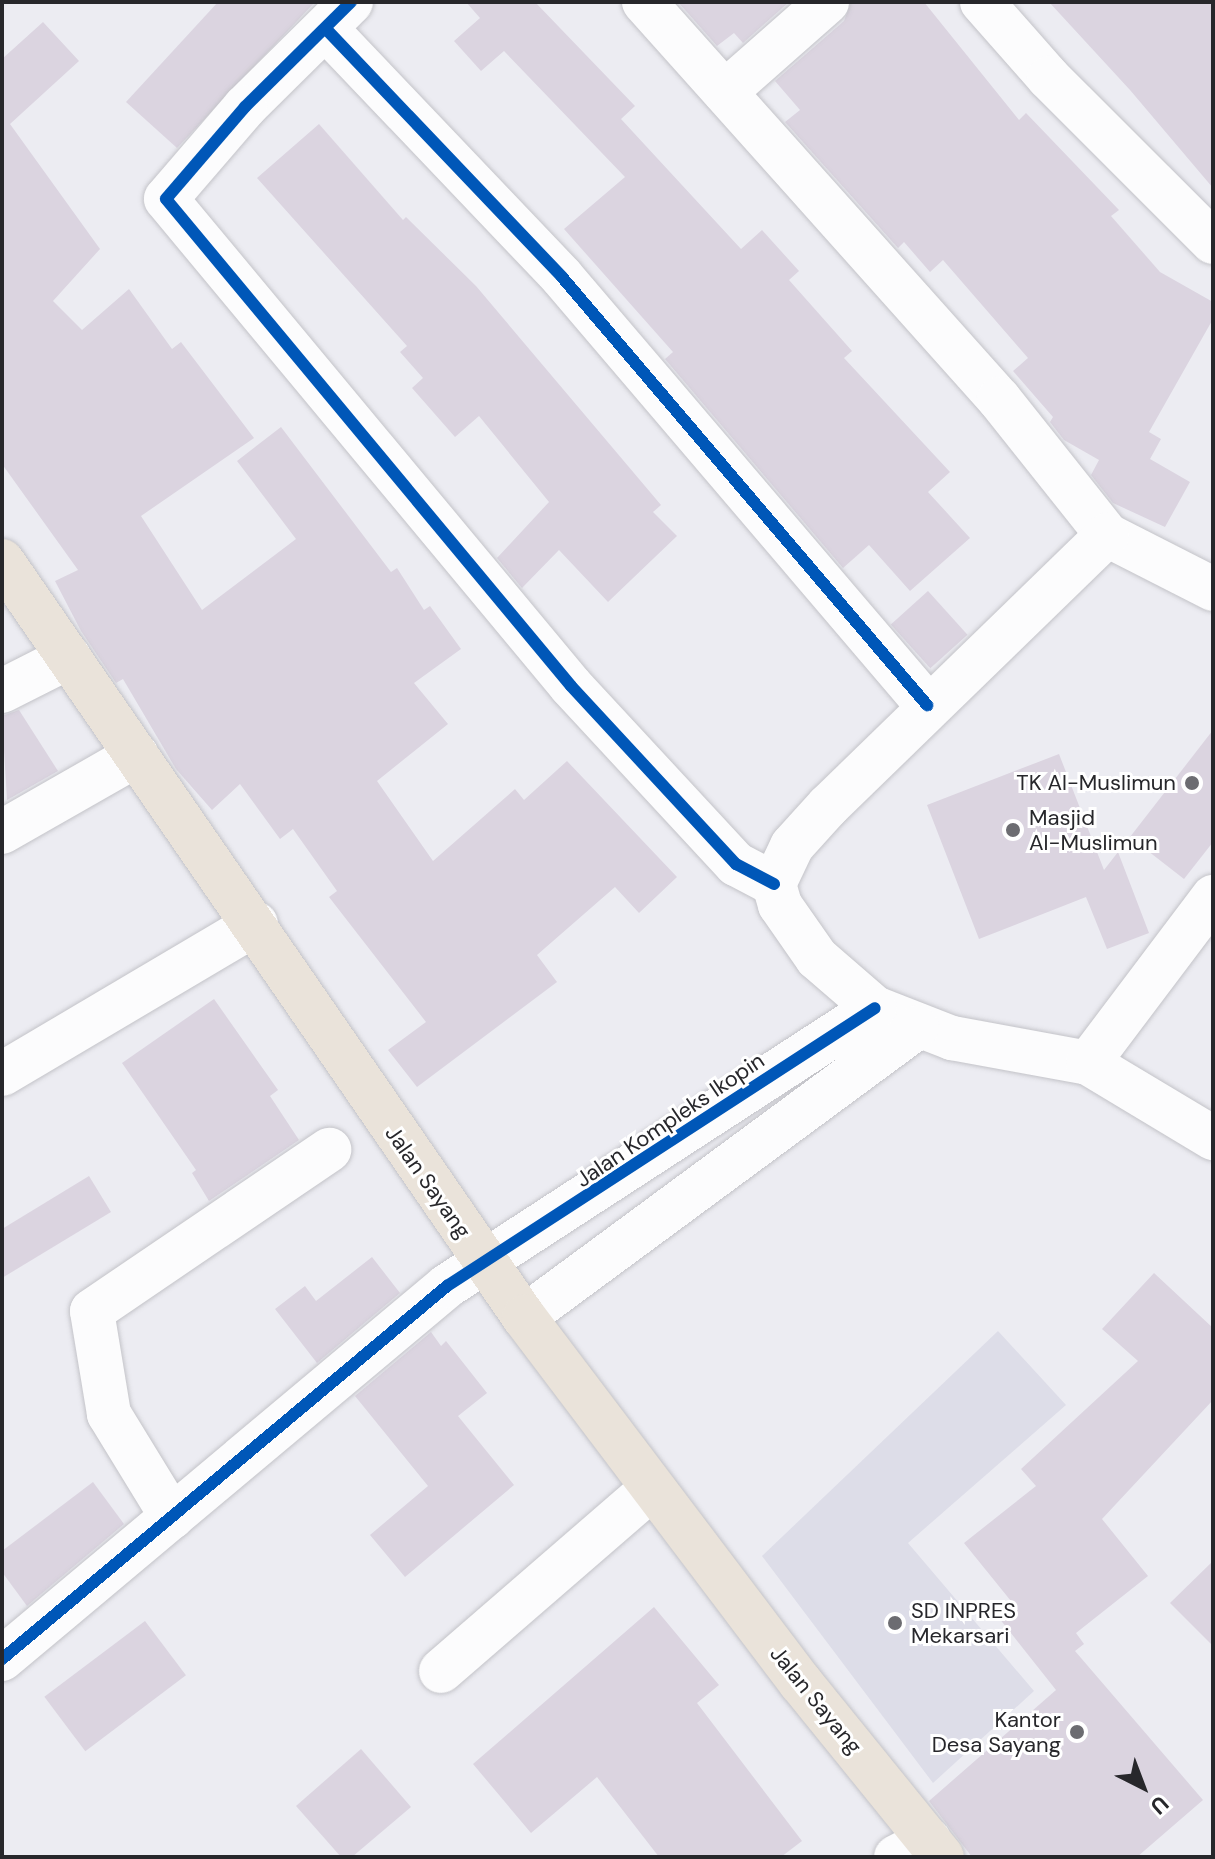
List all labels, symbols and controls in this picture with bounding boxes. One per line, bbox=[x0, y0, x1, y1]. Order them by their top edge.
place label: TK Al-Muslimun bbox=[1016, 770, 1176, 796]
marker: TK Al-Muslimun bbox=[1183, 774, 1201, 792]
place label: Masjid Al-Muslimun bbox=[1029, 804, 1158, 856]
marker: Masjid Al-Muslimun bbox=[1004, 821, 1022, 839]
street label: Jalan Kompleks Ikopin bbox=[571, 1047, 769, 1193]
street label: Jalan Sayang bbox=[380, 1121, 476, 1243]
place label: SD INPRES Mekarsari bbox=[911, 1597, 1016, 1648]
marker: SD INPRES Mekarsari bbox=[886, 1614, 904, 1632]
street label: Jalan Sayang bbox=[764, 1641, 868, 1759]
place label: Kantor Desa Sayang bbox=[932, 1706, 1061, 1758]
marker: Kantor Desa Sayang bbox=[1068, 1723, 1086, 1741]
north arrow bbox=[1103, 1747, 1183, 1827]
text: U bbox=[1144, 1789, 1175, 1821]

